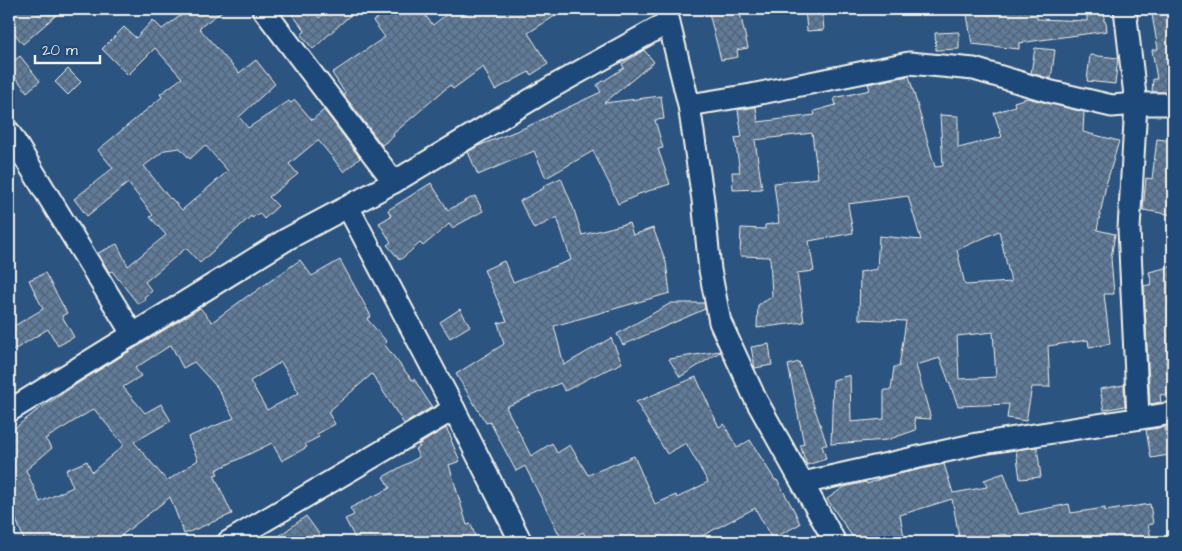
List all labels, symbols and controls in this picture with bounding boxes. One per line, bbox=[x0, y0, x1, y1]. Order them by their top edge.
scale bar bbox=[35, 32, 100, 64]
text: 20 m bbox=[42, 40, 78, 61]

